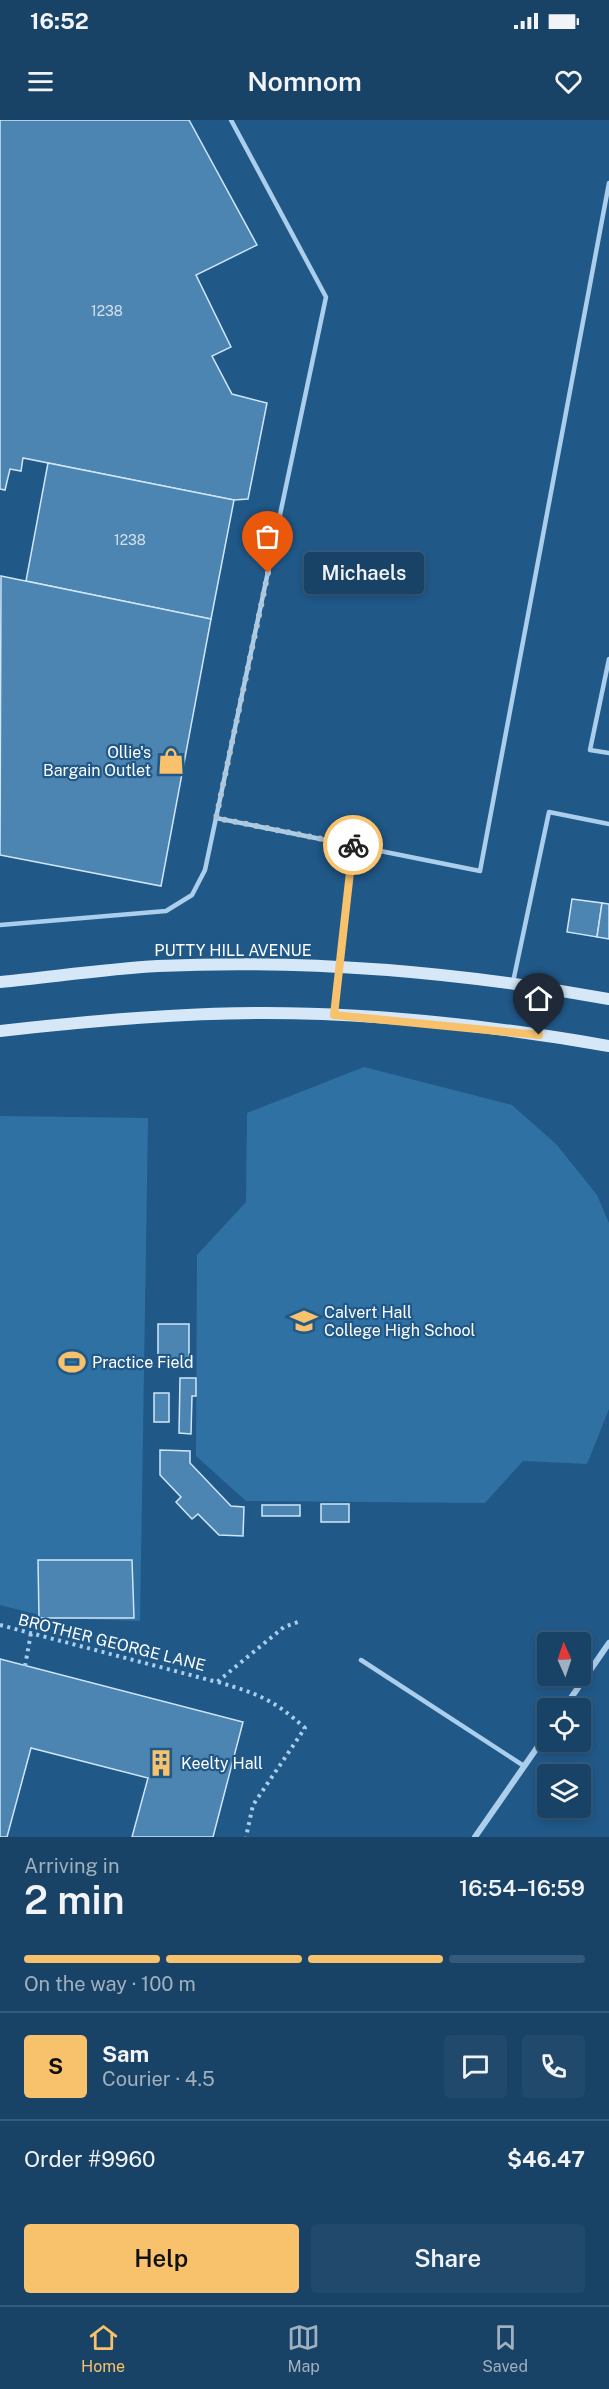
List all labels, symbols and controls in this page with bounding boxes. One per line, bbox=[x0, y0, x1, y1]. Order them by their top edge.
text: 16:52 bbox=[30, 8, 89, 34]
icon: menu bbox=[24, 65, 57, 98]
text: Nomnom bbox=[247, 65, 362, 97]
icon: heart bbox=[552, 65, 585, 98]
house number: 1238 bbox=[91, 303, 123, 319]
pin bbox=[242, 511, 293, 573]
icon: bag bbox=[251, 520, 284, 553]
house number: 1238 bbox=[114, 532, 146, 548]
callout: Michaels bbox=[304, 552, 424, 594]
text: Michaels bbox=[322, 561, 406, 585]
place label: Ollie's Bargain Outlet bbox=[43, 743, 151, 780]
shop icon: Ollie's Bargain Outlet bbox=[156, 746, 186, 776]
courier bbox=[323, 815, 383, 875]
icon: bike bbox=[337, 829, 370, 862]
street label: PUTTY HILL AVENUE bbox=[154, 941, 312, 960]
pin bbox=[513, 973, 564, 1035]
icon: home bbox=[522, 982, 555, 1015]
place label: Calvert Hall College High School bbox=[324, 1303, 476, 1340]
school or university icon: Calvert Hall College High School bbox=[289, 1306, 319, 1336]
sports icon: Practice Field bbox=[57, 1347, 87, 1377]
place label: Practice Field bbox=[92, 1353, 194, 1372]
street label: BROTHER GEORGE LANE bbox=[16, 1610, 207, 1675]
north arrow bbox=[537, 1632, 591, 1686]
map controls bbox=[537, 1632, 591, 1818]
button: locate bbox=[537, 1698, 591, 1752]
building icon: Keelty Hall bbox=[146, 1748, 176, 1778]
place label: Keelty Hall bbox=[181, 1754, 263, 1773]
button: layers bbox=[537, 1764, 591, 1818]
text: Arriving in bbox=[24, 1854, 119, 1878]
text: 16:54–16:59 bbox=[459, 1875, 585, 1901]
text: 2 min bbox=[24, 1877, 125, 1923]
text: On the way · 100 m bbox=[24, 1972, 196, 1996]
button: chat bbox=[444, 2035, 507, 2098]
button: phone bbox=[522, 2035, 585, 2098]
text: Sam bbox=[102, 2041, 149, 2067]
text: S bbox=[48, 2053, 63, 2079]
text: Courier · 4.5 bbox=[102, 2067, 215, 2091]
text: Order #9960 bbox=[24, 2146, 155, 2172]
text: $46.47 bbox=[507, 2146, 585, 2172]
button: Help bbox=[24, 2224, 299, 2293]
button: Share bbox=[311, 2224, 585, 2293]
tab: Home bbox=[81, 2321, 125, 2376]
tab: Map bbox=[287, 2321, 320, 2376]
tab: Saved bbox=[482, 2321, 528, 2376]

